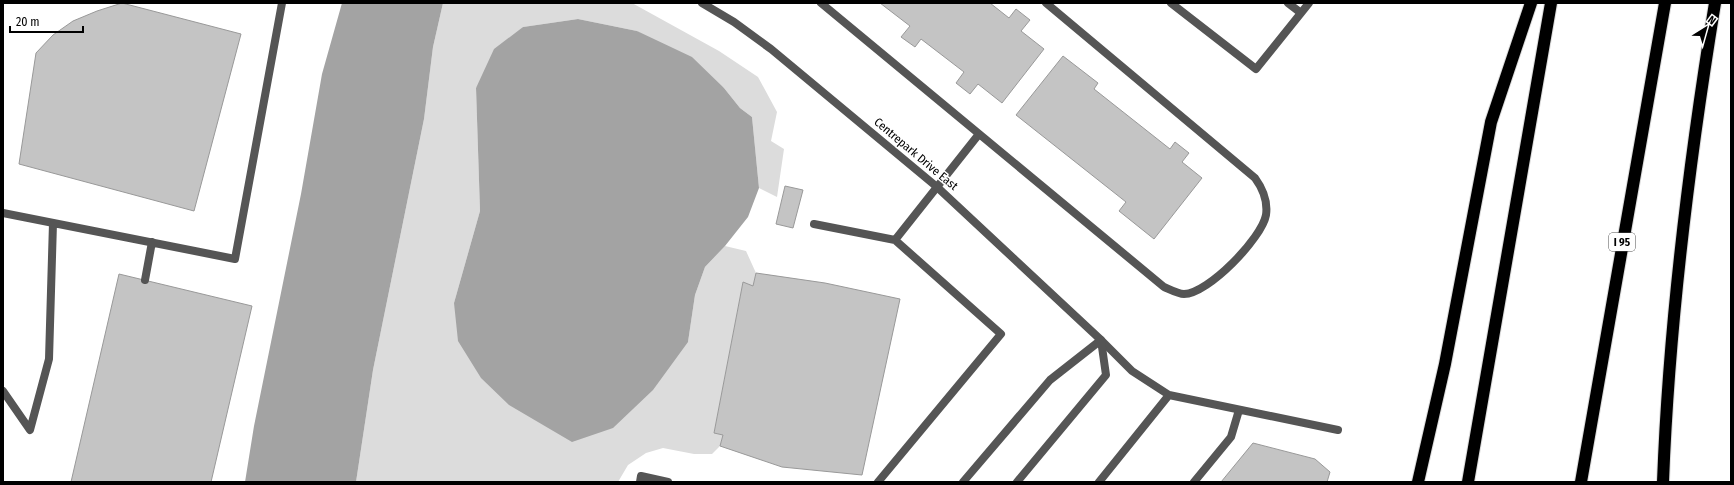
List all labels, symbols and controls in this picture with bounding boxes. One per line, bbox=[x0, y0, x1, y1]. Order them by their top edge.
scale bar bbox=[10, 8, 83, 34]
north arrow bbox=[1686, 8, 1726, 48]
text: N bbox=[1705, 13, 1718, 28]
text: 20 m bbox=[16, 15, 40, 29]
street label: Centrepark Drive East bbox=[871, 115, 961, 193]
road number: I 95 bbox=[1609, 233, 1635, 251]

